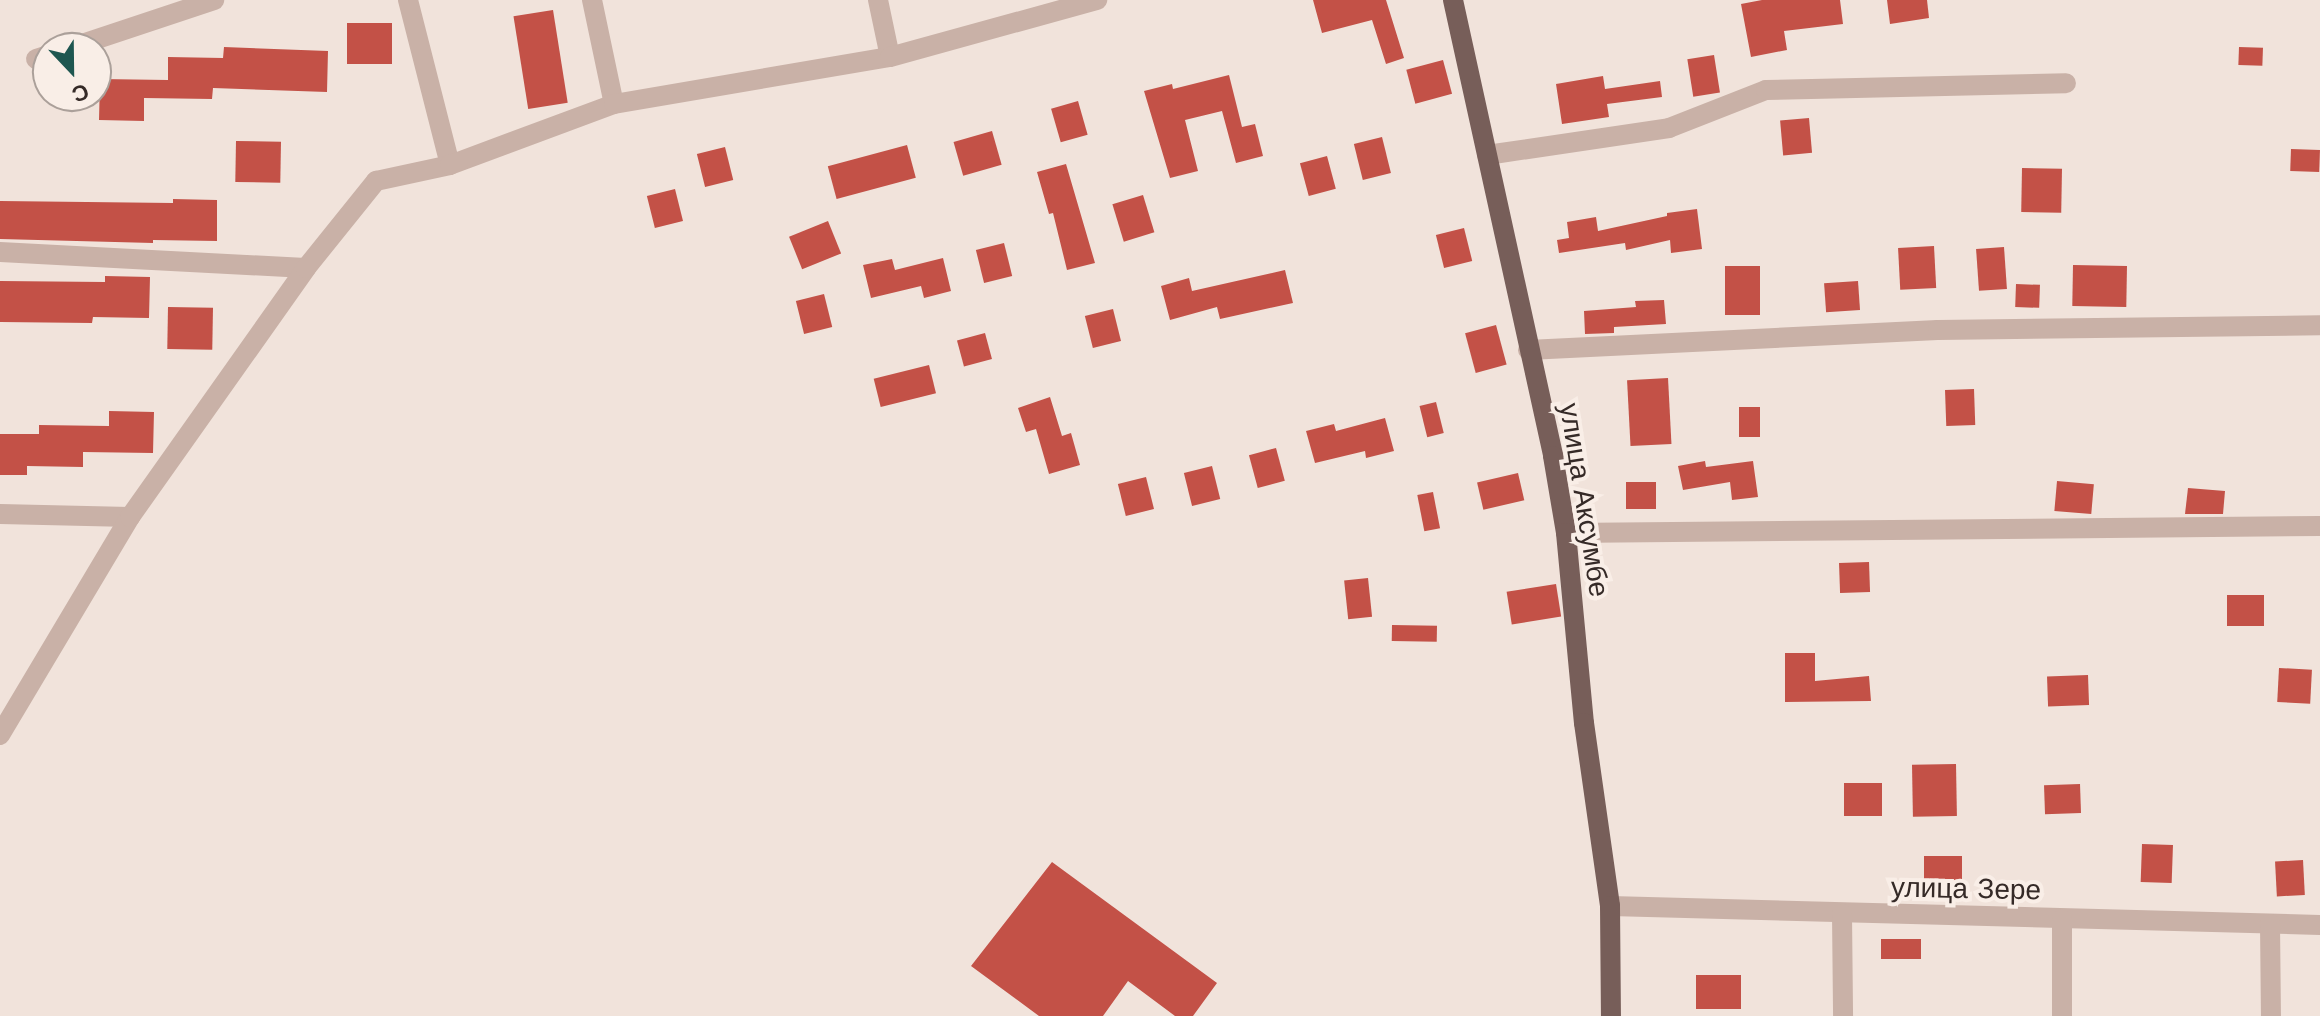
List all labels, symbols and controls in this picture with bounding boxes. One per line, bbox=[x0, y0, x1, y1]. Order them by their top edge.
north arrow bbox=[32, 32, 112, 112]
text: С bbox=[68, 78, 92, 107]
street label: улица Аксумбе bbox=[1552, 401, 1616, 599]
street label: улица Зере bbox=[1891, 871, 2041, 907]

